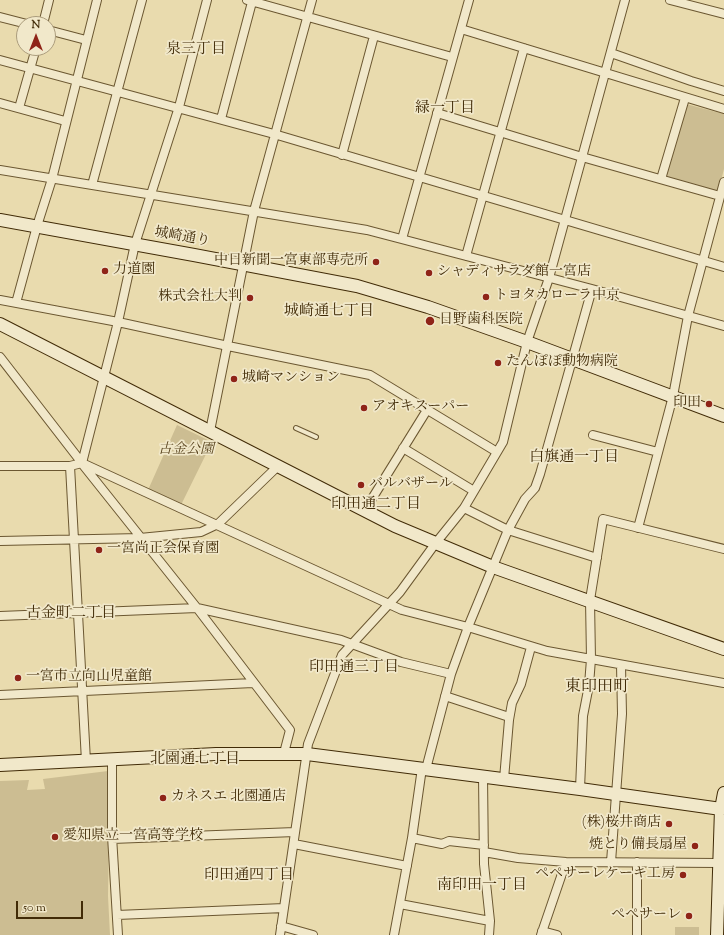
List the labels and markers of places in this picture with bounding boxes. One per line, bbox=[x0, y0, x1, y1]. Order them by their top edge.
place label: 中日新聞一宮東部専売所 bbox=[214, 254, 368, 270]
marker: 中日新聞一宮東部専売所 bbox=[371, 257, 381, 267]
place label: 力道園 bbox=[113, 263, 155, 279]
place label: シャディサラダ館一宮店 bbox=[437, 265, 591, 281]
marker: 力道園 bbox=[100, 266, 110, 276]
marker: シャディサラダ館一宮店 bbox=[424, 268, 434, 278]
place label: トヨタカローラ中京 bbox=[494, 289, 620, 305]
place label: 株式会社大判 bbox=[158, 290, 242, 306]
marker: トヨタカローラ中京 bbox=[481, 292, 491, 302]
marker: 株式会社大判 bbox=[245, 293, 255, 303]
place label: 日野歯科医院 bbox=[439, 313, 523, 329]
marker: 日野歯科医院 bbox=[424, 315, 436, 327]
place label: たんぽぽ動物病院 bbox=[506, 355, 618, 371]
marker: たんぽぽ動物病院 bbox=[493, 358, 503, 368]
place label: 城崎マンション bbox=[242, 371, 340, 387]
marker: 城崎マンション bbox=[229, 374, 239, 384]
place label: 印田 bbox=[673, 396, 701, 412]
marker: 印田 bbox=[704, 399, 714, 409]
place label: アオキスーパー bbox=[372, 400, 469, 416]
marker: アオキスーパー bbox=[359, 403, 369, 413]
place label: バルバザール bbox=[369, 477, 453, 493]
marker: バルバザール bbox=[356, 480, 366, 490]
place label: 一宮尚正会保育園 bbox=[107, 542, 219, 558]
marker: 一宮尚正会保育園 bbox=[94, 545, 104, 555]
place label: 一宮市立向山児童館 bbox=[26, 670, 152, 686]
marker: 一宮市立向山児童館 bbox=[13, 673, 23, 683]
place label: カネスエ 北園通店 bbox=[171, 790, 286, 806]
marker: カネスエ 北園通店 bbox=[158, 793, 168, 803]
place label: (株)桜井商店 bbox=[582, 816, 661, 832]
marker: (株)桜井商店 bbox=[664, 819, 674, 829]
place label: 愛知県立一宮高等学校 bbox=[63, 829, 203, 845]
marker: 愛知県立一宮高等学校 bbox=[50, 832, 60, 842]
place label: 焼とり備長扇屋 bbox=[589, 838, 687, 854]
marker: 焼とり備長扇屋 bbox=[690, 841, 700, 851]
place label: ペペサーレケーキ工房 bbox=[535, 867, 675, 883]
marker: ペペサーレケーキ工房 bbox=[678, 870, 688, 880]
place label: ぺぺサーレ bbox=[611, 908, 681, 924]
marker: ぺぺサーレ bbox=[684, 911, 694, 921]

